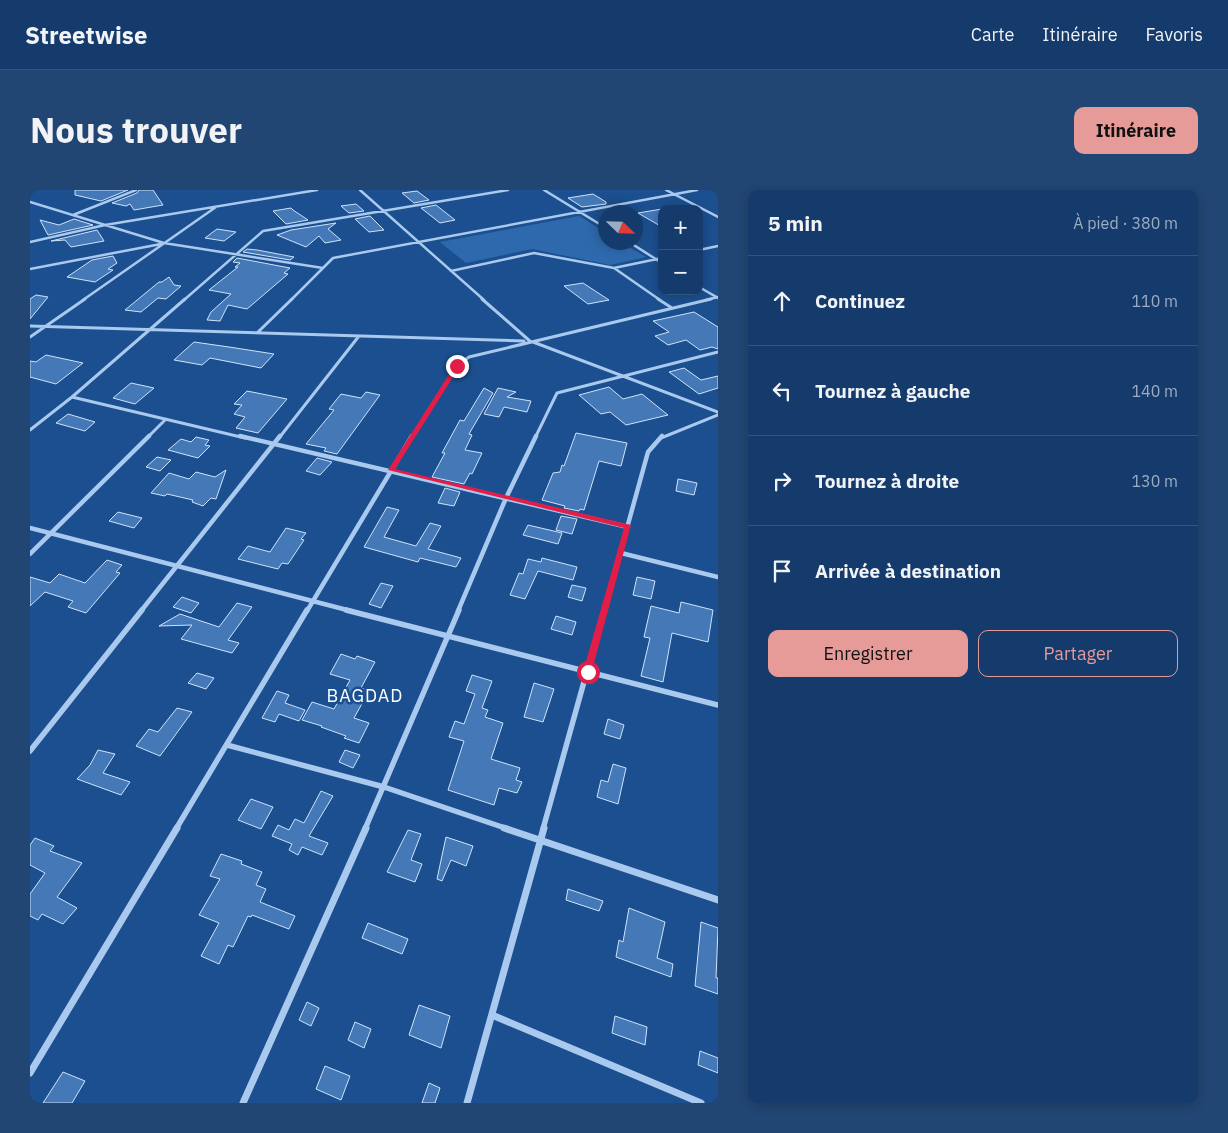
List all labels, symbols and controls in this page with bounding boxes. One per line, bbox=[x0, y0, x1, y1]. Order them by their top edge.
text: Streetwise bbox=[25, 19, 147, 51]
text: Carte bbox=[971, 23, 1014, 46]
text: Itinéraire bbox=[1042, 23, 1118, 46]
text: Favoris bbox=[1146, 23, 1203, 46]
text: Nous trouver bbox=[30, 107, 242, 153]
button: Itinéraire bbox=[1074, 107, 1198, 154]
north arrow bbox=[598, 205, 643, 250]
map controls bbox=[658, 205, 703, 295]
button: + bbox=[658, 205, 703, 250]
text: 5 min bbox=[768, 209, 823, 237]
text: À pied · 380 m bbox=[1073, 213, 1178, 233]
button: − bbox=[658, 250, 703, 295]
icon: ahead bbox=[768, 287, 796, 315]
text: Continuez bbox=[815, 289, 905, 313]
text: 110 m bbox=[1131, 291, 1178, 311]
route end bbox=[446, 355, 469, 378]
icon: left bbox=[768, 377, 796, 405]
text: Tournez à gauche bbox=[815, 379, 971, 403]
text: 140 m bbox=[1131, 381, 1178, 401]
icon: right bbox=[768, 467, 796, 495]
text: Tournez à droite bbox=[815, 469, 959, 493]
text: 130 m bbox=[1131, 471, 1178, 491]
icon: arrive bbox=[768, 557, 796, 585]
text: Arrivée à destination bbox=[815, 559, 1001, 583]
button: Enregistrer bbox=[768, 630, 968, 677]
button: Partager bbox=[978, 630, 1178, 677]
route start bbox=[577, 661, 600, 684]
district label: BAGDAD bbox=[327, 684, 403, 707]

